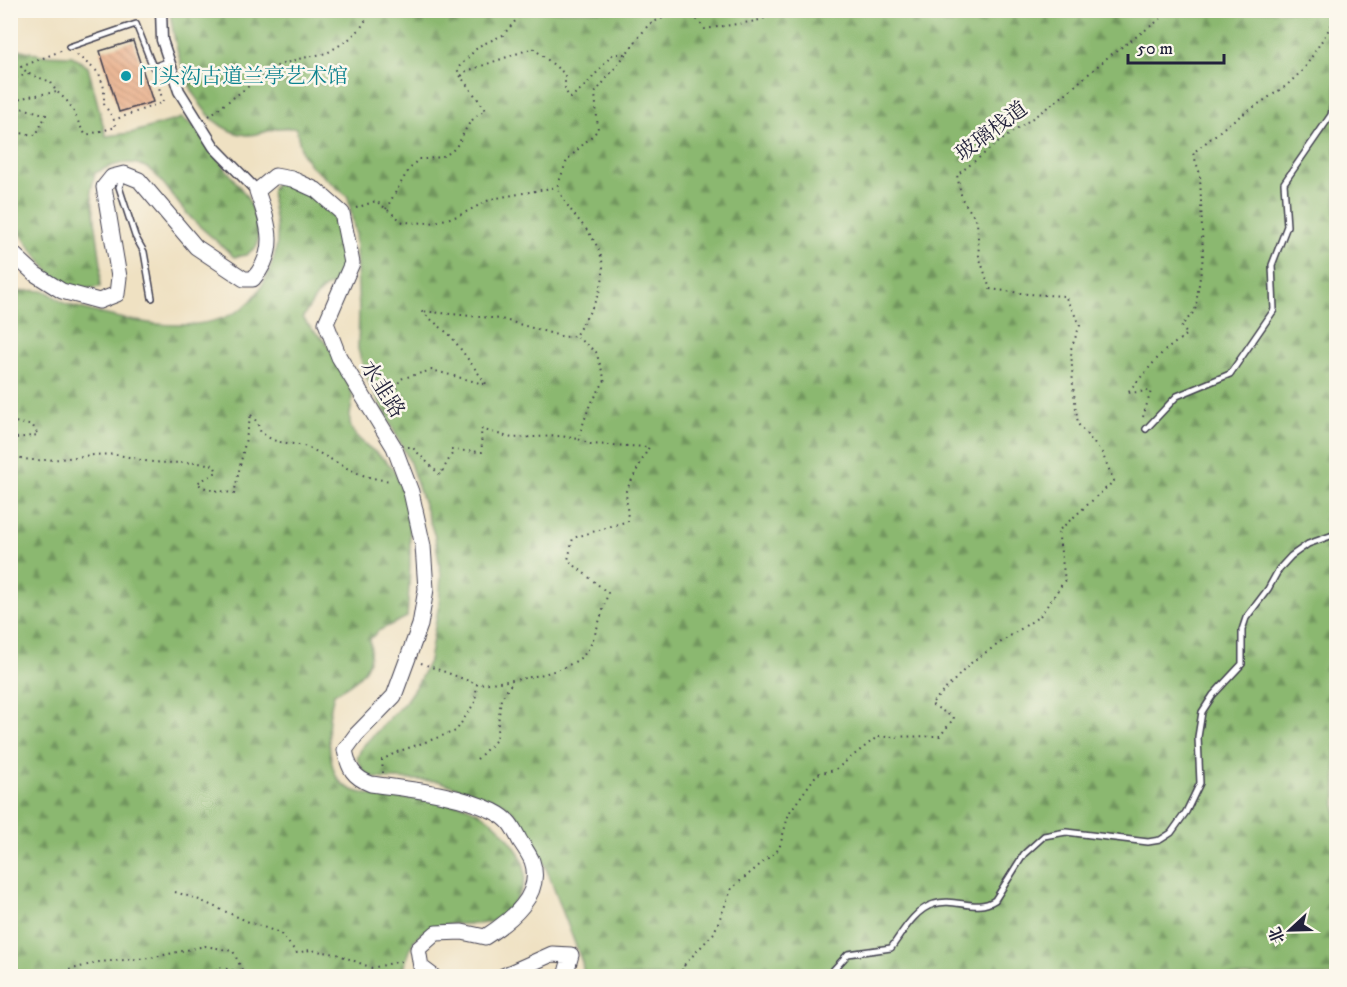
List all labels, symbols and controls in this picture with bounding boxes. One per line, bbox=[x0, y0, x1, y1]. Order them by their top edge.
scale bar bbox=[1128, 27, 1224, 65]
text: 50 m bbox=[1137, 38, 1173, 60]
place label: 门头沟古道兰亭艺术馆 bbox=[138, 64, 348, 90]
marker: 门头沟古道兰亭艺术馆 bbox=[119, 69, 133, 83]
street label: 玻璃栈道 bbox=[950, 96, 1033, 167]
street label: 水韭路 bbox=[354, 356, 410, 423]
north arrow bbox=[1260, 900, 1320, 960]
text: 北 bbox=[1265, 924, 1289, 946]

